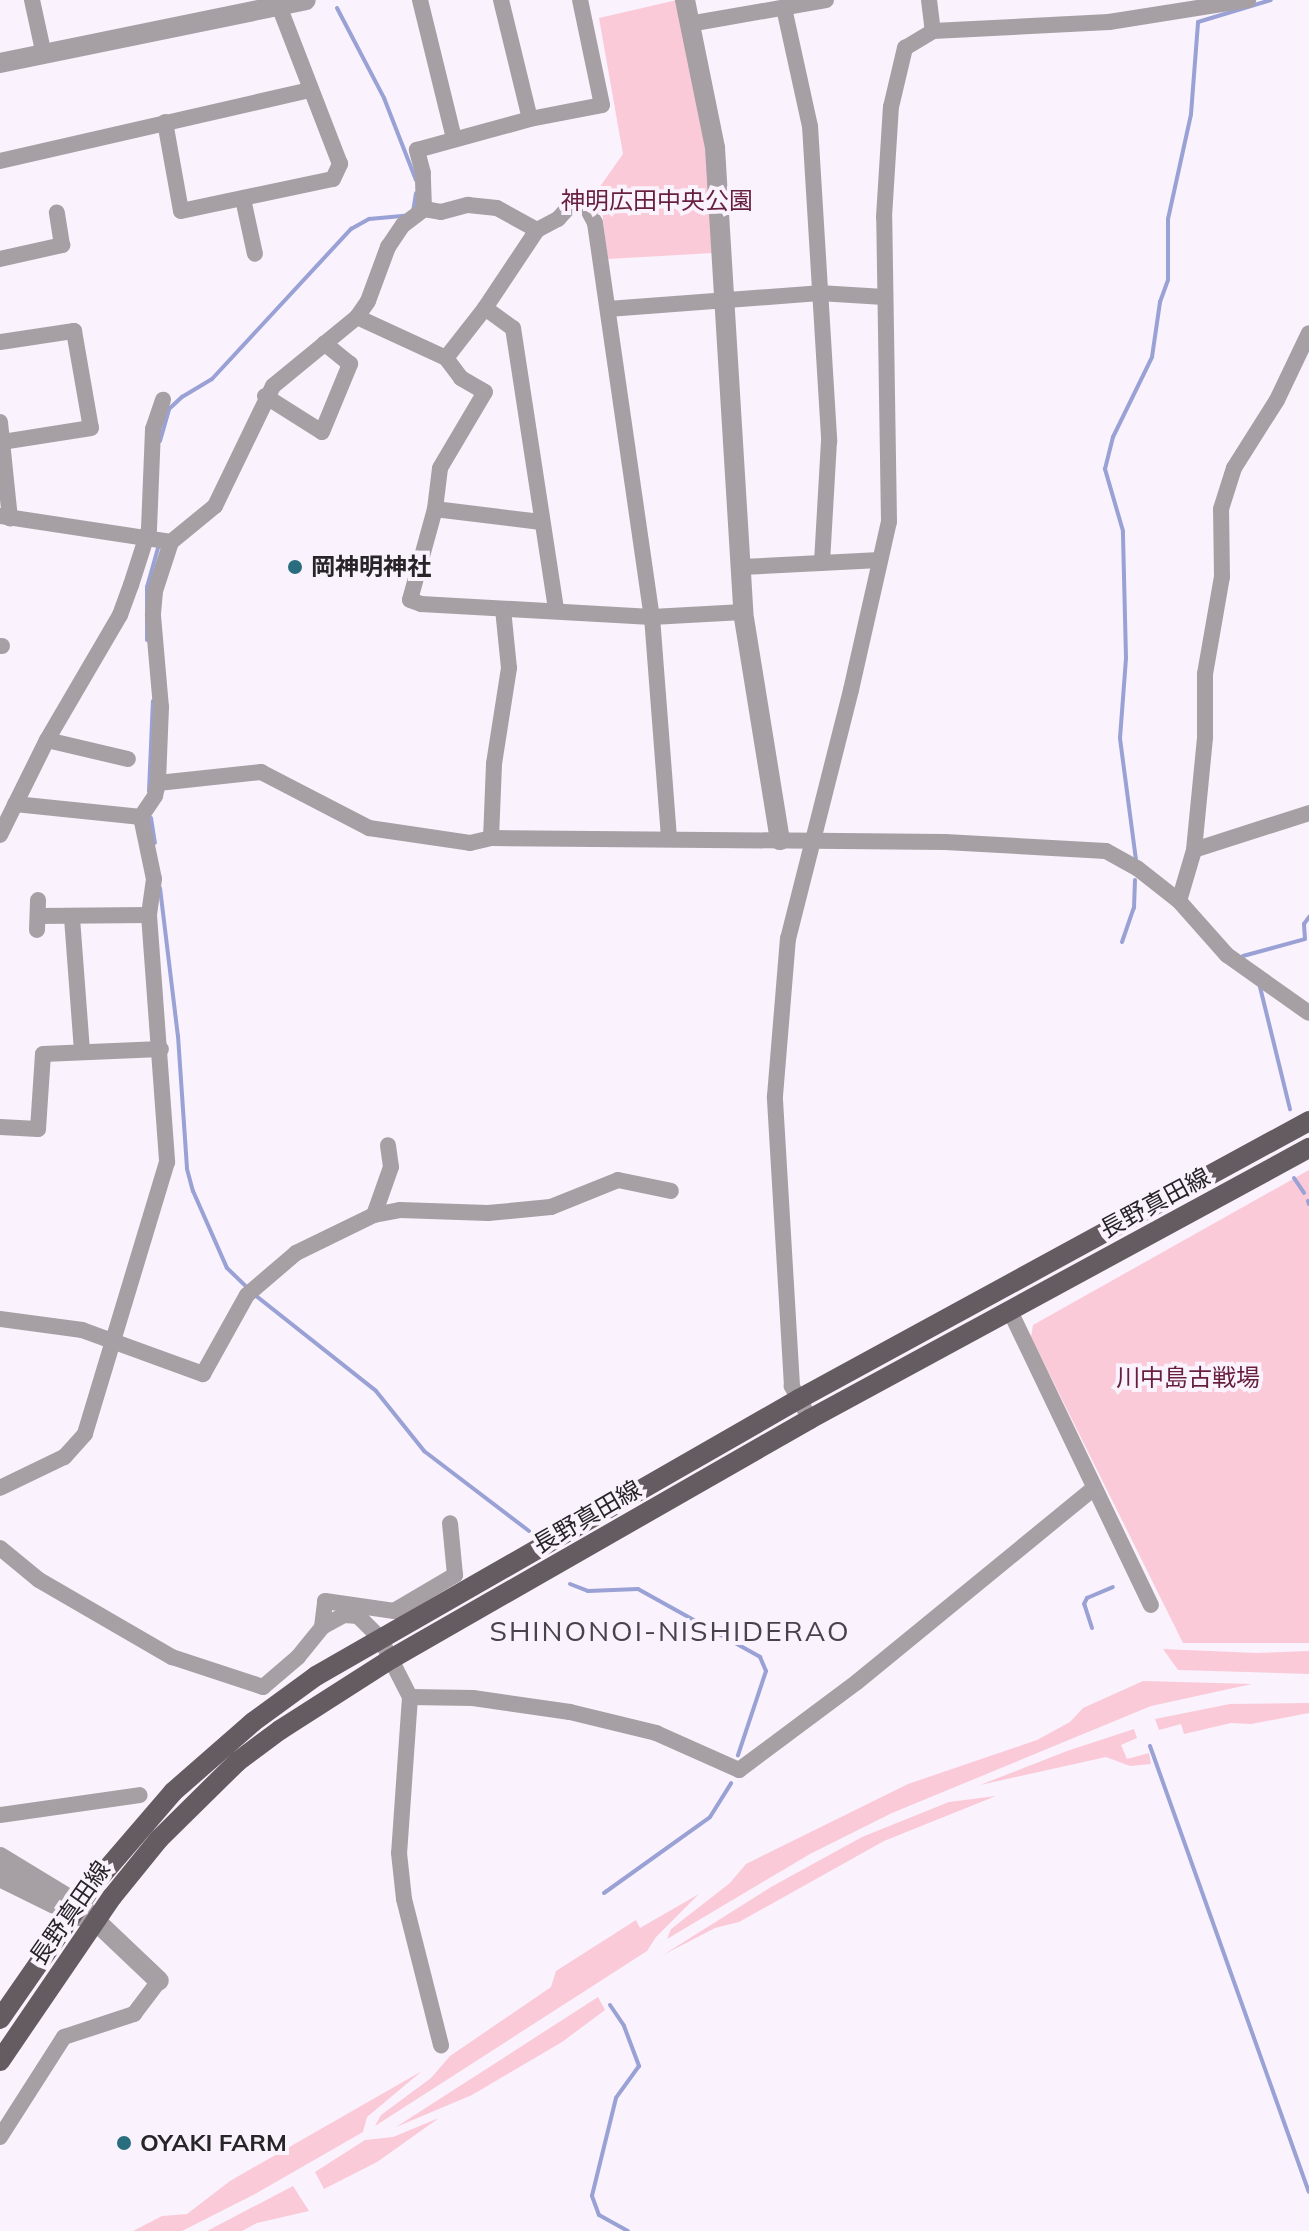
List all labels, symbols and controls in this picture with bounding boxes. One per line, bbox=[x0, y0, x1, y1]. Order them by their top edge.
park label: 神明広田中央公園 bbox=[561, 187, 753, 215]
place label: 岡神明神社 bbox=[311, 553, 431, 581]
marker: 岡神明神社 bbox=[286, 558, 304, 576]
street label: 長野真田線 bbox=[1095, 1162, 1215, 1244]
park label: 川中島古戦場 bbox=[1116, 1364, 1260, 1392]
street label: 長野真田線 bbox=[528, 1475, 646, 1559]
district label: SHINONOI-NISHIDERAO bbox=[489, 1614, 851, 1648]
street label: 長野真田線 bbox=[24, 1856, 116, 1970]
place label: OYAKI FARM bbox=[140, 2129, 287, 2157]
marker: OYAKI FARM bbox=[115, 2134, 133, 2152]

